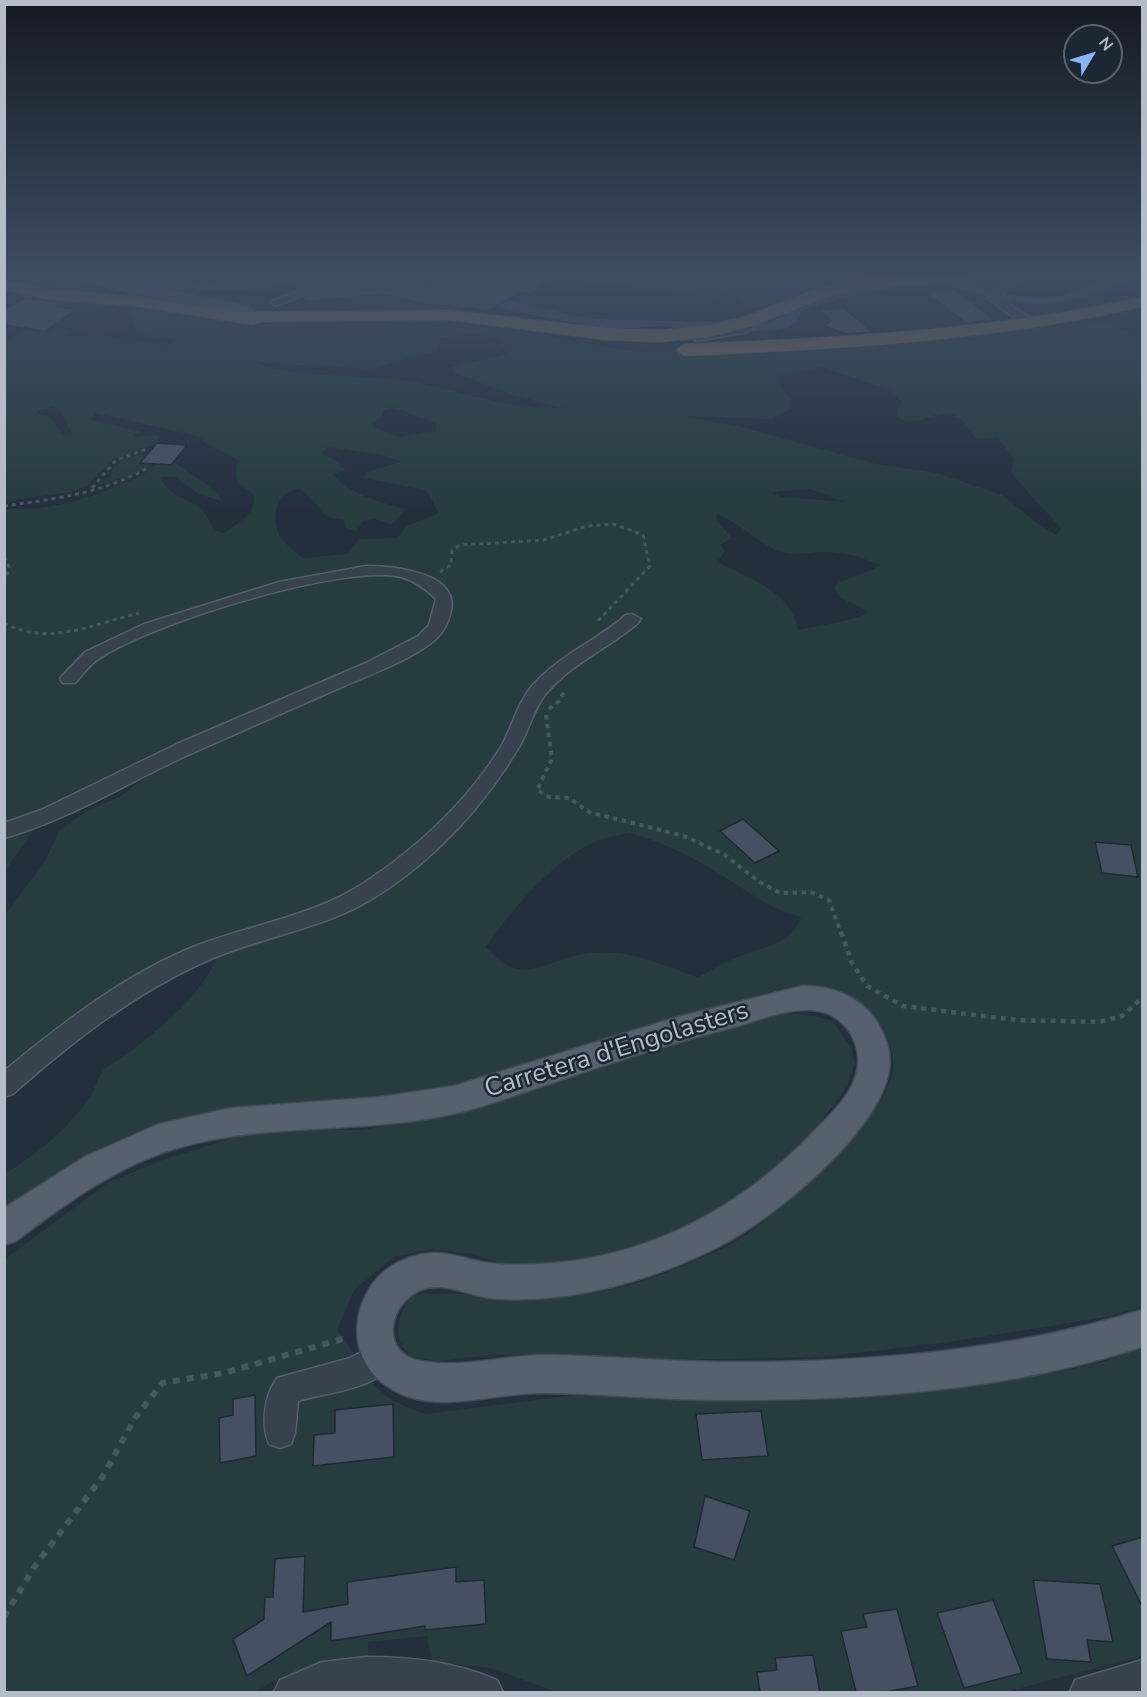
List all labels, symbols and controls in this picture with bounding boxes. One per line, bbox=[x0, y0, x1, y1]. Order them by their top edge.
north arrow bbox=[1063, 24, 1123, 84]
text: N bbox=[1093, 33, 1118, 56]
street label: Carretera d'Engolasters bbox=[481, 996, 753, 1106]

